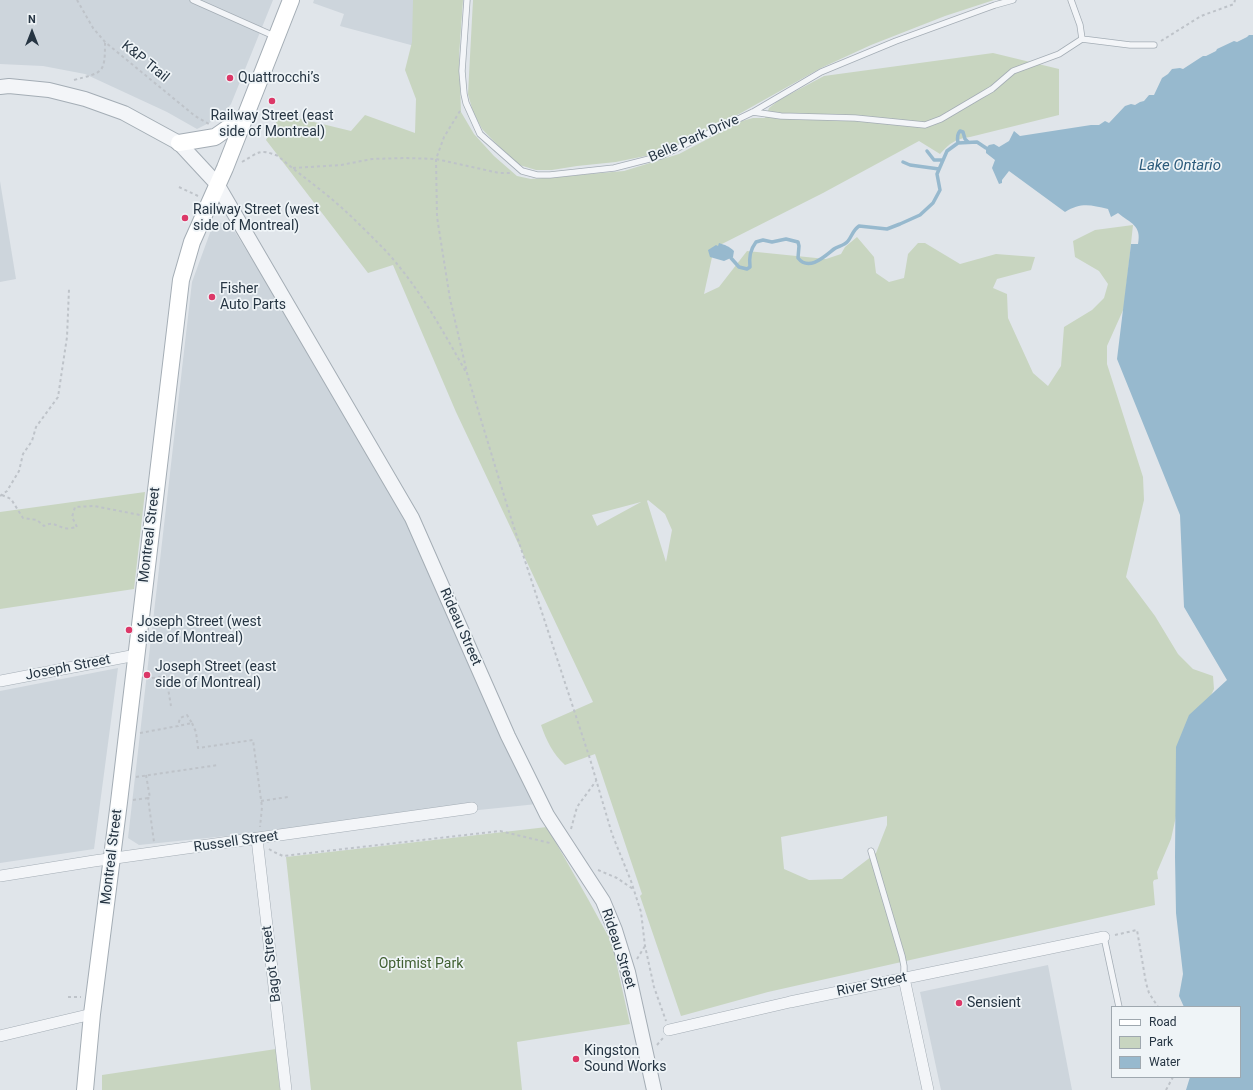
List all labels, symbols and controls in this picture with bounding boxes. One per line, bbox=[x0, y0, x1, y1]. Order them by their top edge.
north arrow bbox=[12, 12, 52, 52]
text: N bbox=[28, 13, 36, 26]
street label: K&P Trail bbox=[118, 38, 172, 86]
place label: Quattrocchi’s bbox=[238, 70, 320, 86]
marker: Quattrocchi’s bbox=[225, 73, 235, 83]
marker: Railway Street (east side of Montreal) bbox=[267, 96, 277, 106]
place label: Railway Street (east side of Montreal) bbox=[210, 108, 334, 140]
street label: Belle Park Drive bbox=[646, 112, 742, 166]
water label: Lake Ontario bbox=[1139, 157, 1221, 175]
place label: Railway Street (west side of Montreal) bbox=[193, 202, 319, 234]
marker: Railway Street (west side of Montreal) bbox=[180, 213, 190, 223]
place label: Fisher Auto Parts bbox=[220, 281, 286, 314]
marker: Fisher Auto Parts bbox=[207, 292, 217, 302]
street label: Montreal Street bbox=[136, 486, 164, 584]
street label: Rideau Street bbox=[435, 586, 485, 668]
place label: Joseph Street (west side of Montreal) bbox=[137, 614, 261, 646]
marker: Joseph Street (west side of Montreal) bbox=[124, 625, 134, 635]
street label: Joseph Street bbox=[24, 652, 112, 684]
place label: Joseph Street (east side of Montreal) bbox=[155, 659, 276, 692]
marker: Joseph Street (east side of Montreal) bbox=[142, 670, 152, 680]
street label: Montreal Street bbox=[98, 808, 126, 906]
street label: Russell Street bbox=[193, 828, 279, 856]
street label: Rideau Street bbox=[597, 907, 639, 991]
street label: Bagot Street bbox=[259, 925, 285, 1003]
park label: Optimist Park bbox=[379, 956, 463, 972]
street label: River Street bbox=[835, 969, 909, 1001]
place label: Sensient bbox=[967, 995, 1021, 1011]
marker: Sensient bbox=[954, 998, 964, 1008]
legend bbox=[1111, 1006, 1241, 1078]
text: Road bbox=[1149, 1015, 1177, 1029]
text: Park bbox=[1149, 1035, 1173, 1049]
place label: Kingston Sound Works bbox=[584, 1043, 666, 1076]
marker: Kingston Sound Works bbox=[571, 1054, 581, 1064]
text: Water bbox=[1149, 1055, 1180, 1069]

